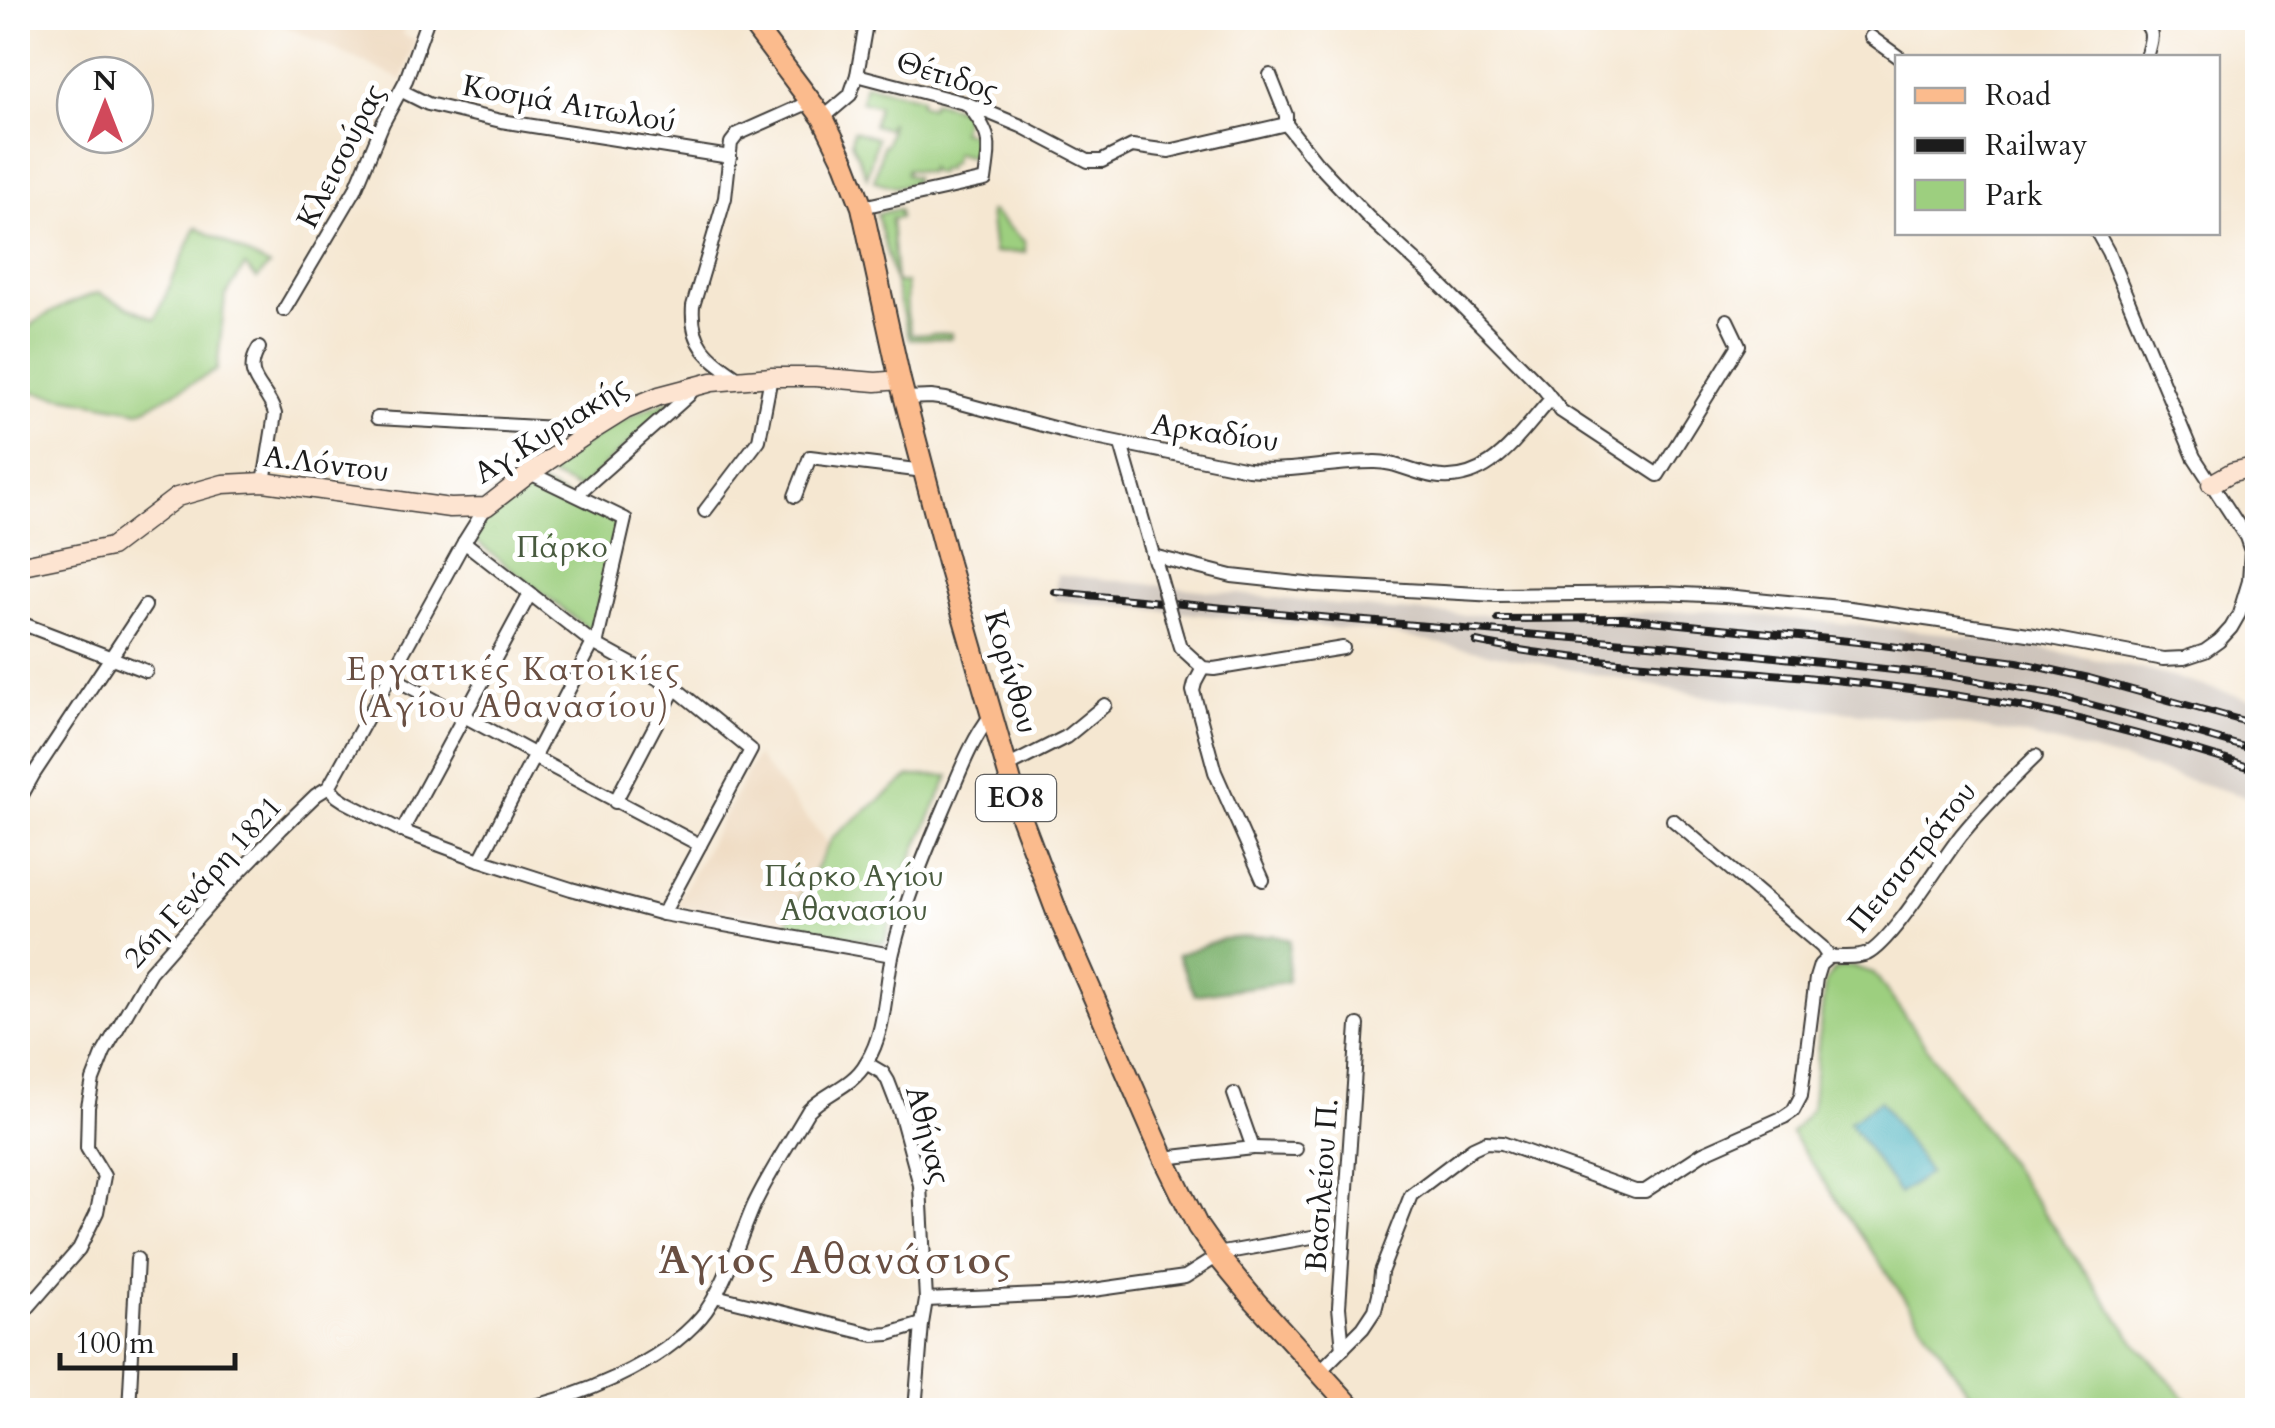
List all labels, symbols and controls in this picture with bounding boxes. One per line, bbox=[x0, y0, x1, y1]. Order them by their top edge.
street label: Θέτιδος bbox=[891, 41, 1003, 111]
north arrow bbox=[55, 55, 155, 155]
legend bbox=[1895, 55, 2220, 235]
text: N bbox=[93, 62, 117, 100]
street label: Κοσμά Αιτωλού bbox=[459, 65, 679, 143]
text: Road bbox=[1985, 75, 2051, 116]
street label: Κλεισούρας bbox=[287, 77, 395, 235]
text: Railway bbox=[1985, 125, 2088, 166]
text: Park bbox=[1985, 175, 2043, 216]
street label: Αγ.Κυριακής bbox=[466, 366, 636, 494]
street label: Αρκαδίου bbox=[1149, 404, 1281, 462]
street label: Α.Λόντου bbox=[261, 436, 391, 492]
park label: Πάρκο bbox=[516, 527, 608, 568]
street label: Κορίνθου bbox=[974, 606, 1048, 738]
district label: Εργατικές Κατοικίες (Αγίου Αθανασίου) bbox=[346, 648, 682, 729]
street label: Πεισιστράτου bbox=[1838, 773, 1986, 941]
road number: ΕΟ8 bbox=[976, 775, 1056, 821]
street label: 26η Γενάρη 1821 bbox=[115, 787, 291, 977]
park label: Πάρκο Αγίου Αθανασίου bbox=[764, 856, 944, 931]
street label: Αθήνας bbox=[895, 1081, 961, 1189]
street label: Βασιλείου Π. bbox=[1295, 1097, 1349, 1273]
district label: Άγιος Αθανάσιος bbox=[658, 1233, 1013, 1288]
scale bar bbox=[60, 1308, 235, 1370]
text: 100 m bbox=[75, 1323, 155, 1364]

